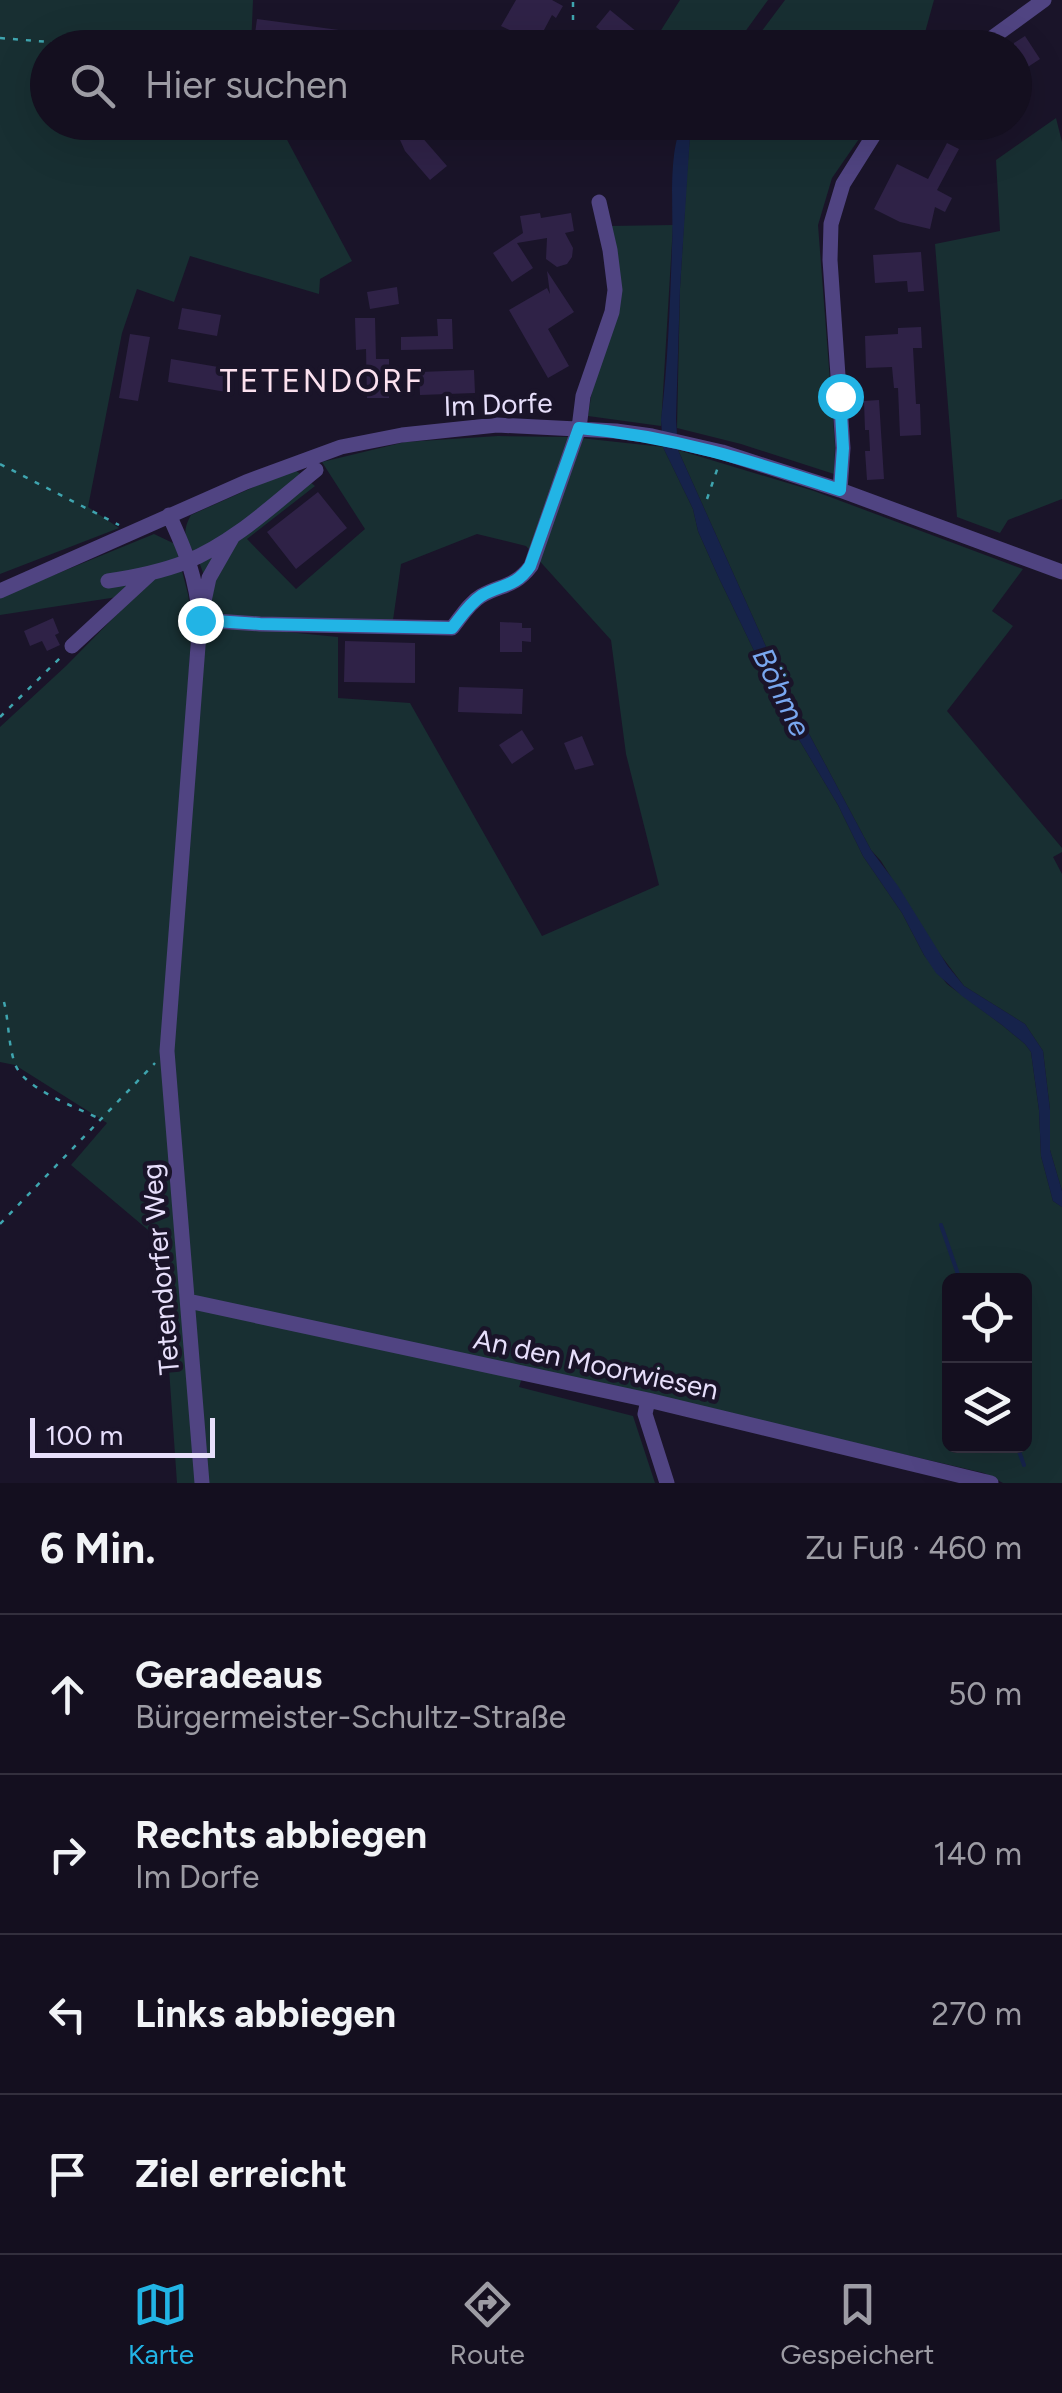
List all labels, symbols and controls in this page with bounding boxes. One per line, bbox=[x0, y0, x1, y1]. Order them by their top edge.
search box bbox=[30, 30, 1032, 140]
icon: search bbox=[65, 58, 120, 113]
text: Hier suchen bbox=[145, 62, 348, 108]
district label: TETENDORF bbox=[220, 362, 424, 400]
route start bbox=[818, 374, 864, 420]
street label: Im Dorfe bbox=[443, 385, 553, 423]
route end bbox=[178, 598, 224, 644]
water label: Böhme bbox=[745, 641, 819, 743]
street label: Tetendorfer Weg bbox=[134, 1162, 186, 1376]
map controls bbox=[942, 1273, 1032, 1453]
button: locate bbox=[942, 1273, 1032, 1363]
street label: An den Moorwiesen bbox=[471, 1321, 721, 1407]
button: layers bbox=[942, 1363, 1032, 1453]
scale bar bbox=[30, 1413, 215, 1458]
text: 100 m bbox=[45, 1418, 123, 1452]
text: 6 Min. bbox=[40, 1523, 156, 1574]
text: Zu Fuß · 460 m bbox=[805, 1529, 1022, 1567]
text: Geradeaus bbox=[135, 1652, 322, 1698]
icon: ahead bbox=[40, 1667, 95, 1722]
text: 50 m bbox=[948, 1675, 1022, 1713]
text: Bürgermeister-Schultz-Straße bbox=[135, 1698, 566, 1736]
text: Rechts abbiegen bbox=[135, 1812, 427, 1858]
icon: right bbox=[40, 1827, 95, 1882]
text: 140 m bbox=[933, 1835, 1022, 1873]
text: Im Dorfe bbox=[135, 1858, 259, 1896]
icon: left bbox=[40, 1987, 95, 2042]
text: Links abbiegen bbox=[135, 1991, 396, 2037]
text: 270 m bbox=[931, 1995, 1022, 2033]
icon: arrive bbox=[40, 2147, 95, 2202]
text: Ziel erreicht bbox=[135, 2151, 347, 2197]
tab: Karte bbox=[128, 2277, 194, 2371]
tab: Route bbox=[450, 2277, 525, 2371]
tab: Gespeichert bbox=[780, 2277, 934, 2371]

